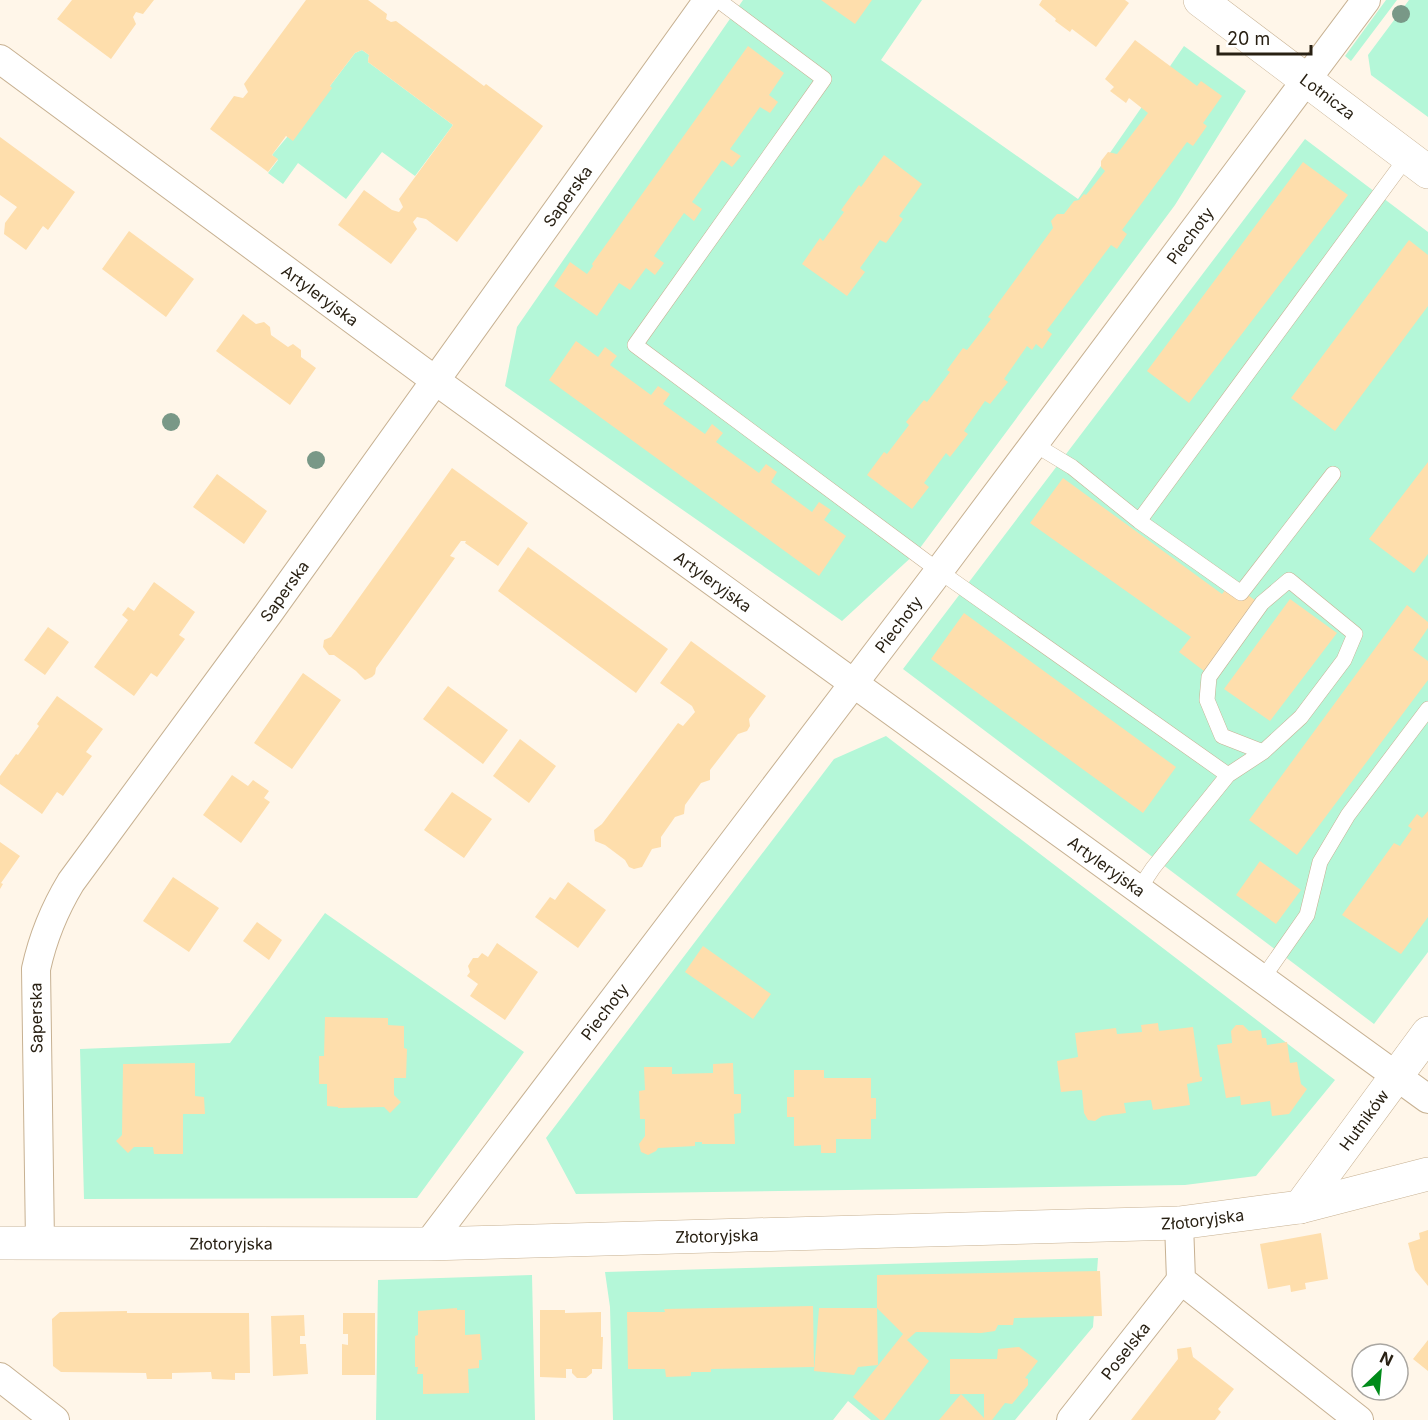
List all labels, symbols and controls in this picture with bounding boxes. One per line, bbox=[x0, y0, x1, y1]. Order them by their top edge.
scale bar bbox=[1218, 18, 1311, 56]
text: 20 m bbox=[1227, 28, 1270, 49]
street label: Lotnicza bbox=[1296, 69, 1359, 124]
street label: Saperska bbox=[539, 162, 596, 231]
street label: Piechoty bbox=[1162, 203, 1218, 268]
street label: Artyleryjska bbox=[278, 261, 363, 330]
street label: Artyleryjska bbox=[671, 547, 756, 616]
street label: Saperska bbox=[256, 557, 313, 626]
street label: Piechoty bbox=[871, 592, 926, 657]
street label: Artyleryjska bbox=[1064, 832, 1149, 901]
street label: Piechoty bbox=[577, 979, 633, 1044]
street label: Saperska bbox=[25, 983, 47, 1053]
street label: Hutników bbox=[1335, 1086, 1393, 1154]
street label: Złotoryjska bbox=[1161, 1205, 1245, 1234]
street label: Złotoryjska bbox=[675, 1225, 759, 1247]
street label: Złotoryjska bbox=[189, 1233, 273, 1254]
street label: Poselska bbox=[1097, 1318, 1154, 1384]
north arrow bbox=[1350, 1342, 1410, 1402]
text: N bbox=[1377, 1347, 1396, 1370]

